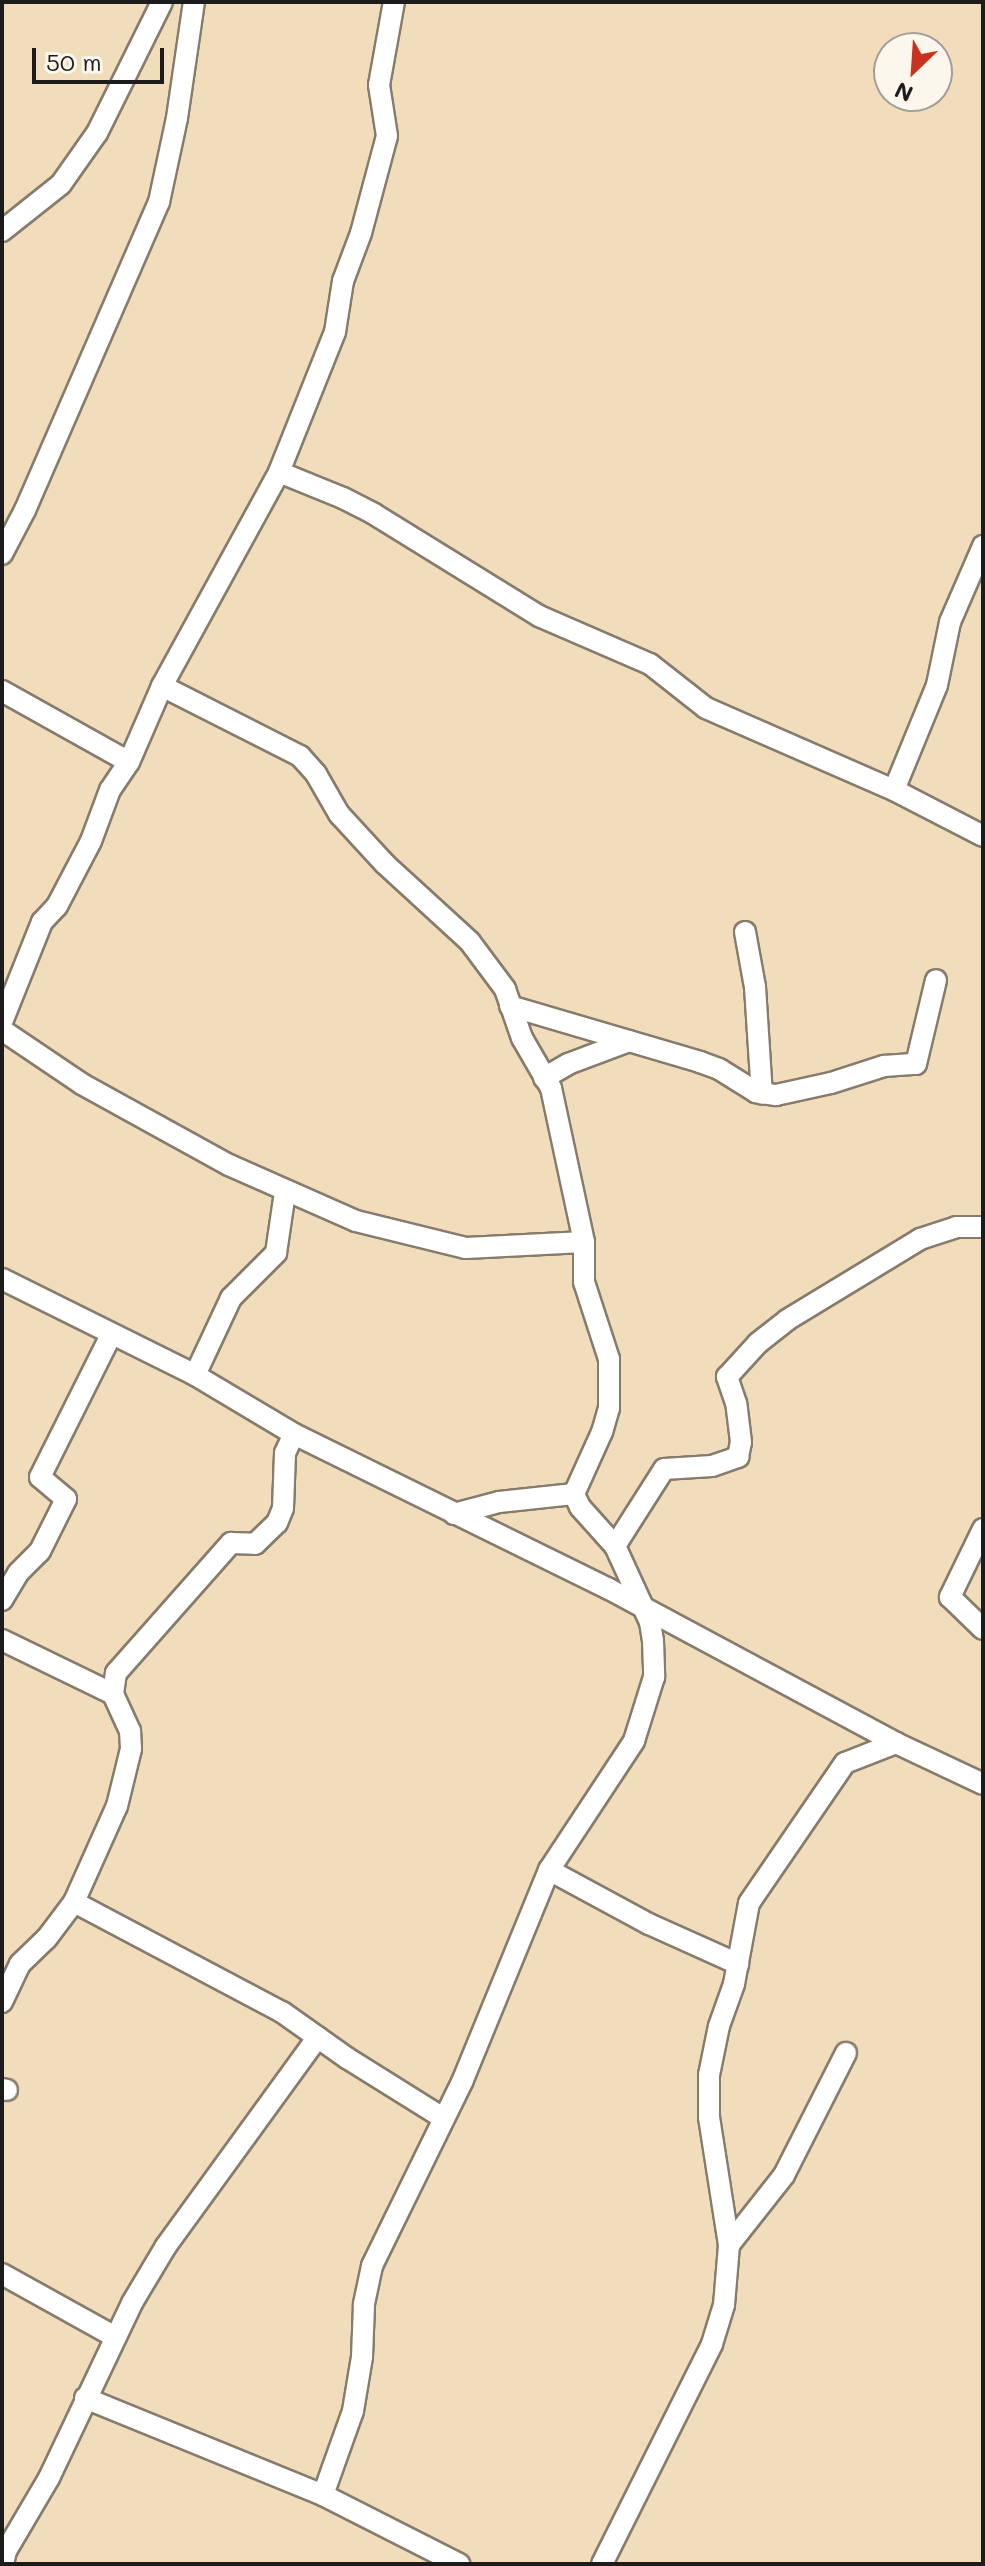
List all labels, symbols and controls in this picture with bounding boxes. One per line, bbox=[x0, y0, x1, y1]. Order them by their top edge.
scale bar bbox=[36, 32, 168, 82]
north arrow bbox=[873, 32, 953, 112]
text: 50 m bbox=[46, 46, 102, 77]
text: N bbox=[890, 76, 917, 109]

